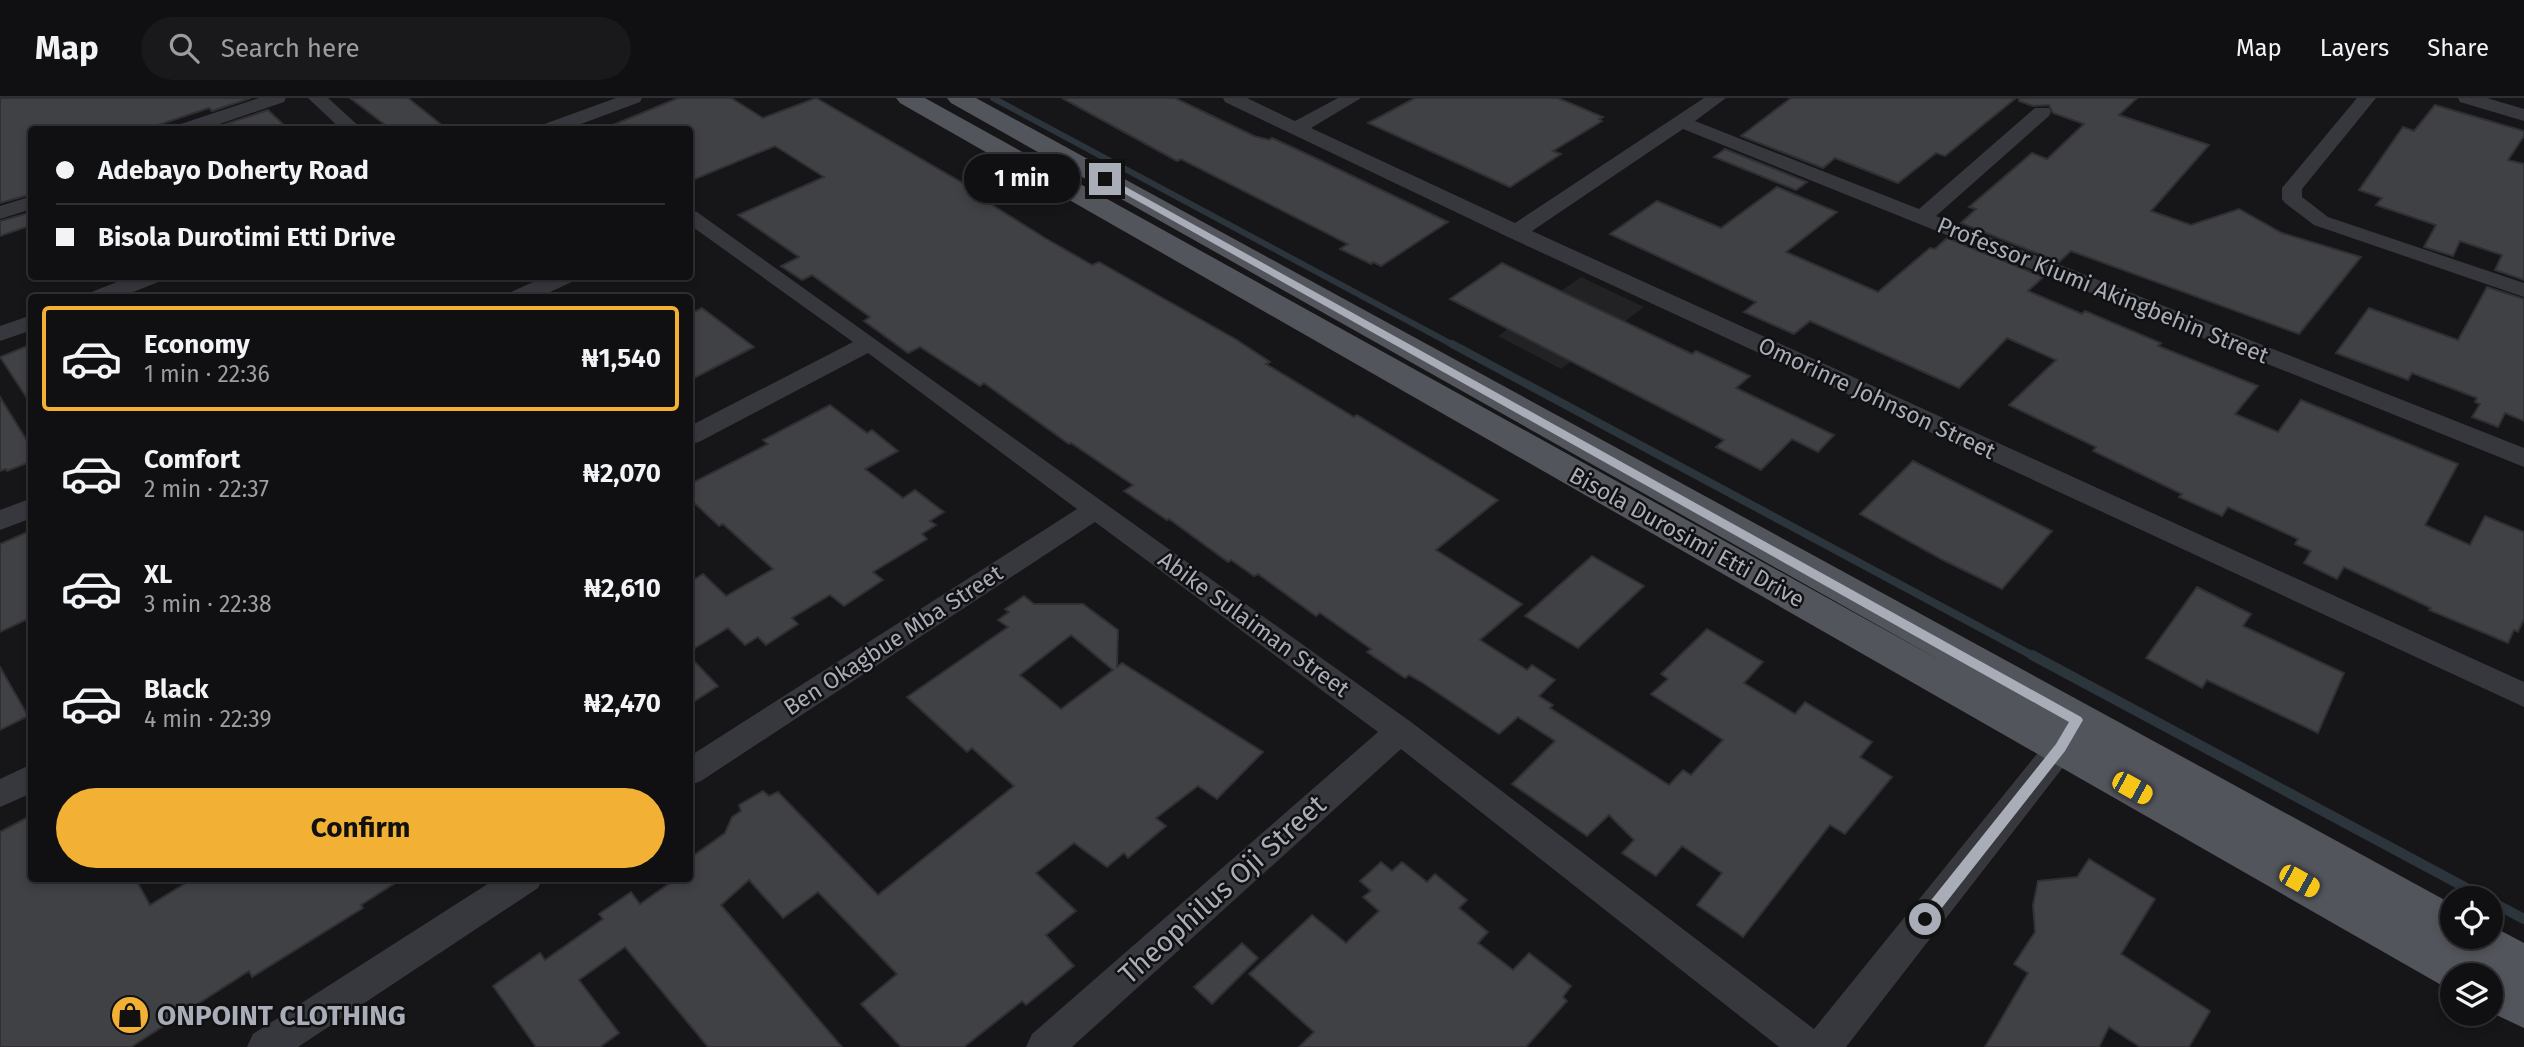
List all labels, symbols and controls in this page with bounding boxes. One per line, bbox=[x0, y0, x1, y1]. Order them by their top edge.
search box bbox=[141, 17, 631, 80]
text: Map bbox=[35, 28, 99, 68]
icon: search bbox=[165, 29, 203, 67]
text: Search here bbox=[221, 33, 360, 64]
text: Map bbox=[2236, 34, 2282, 62]
text: Layers bbox=[2320, 34, 2389, 62]
text: Share bbox=[2427, 34, 2489, 62]
callout: 1 min bbox=[965, 154, 1080, 204]
text: Adebayo Doherty Road bbox=[98, 155, 369, 186]
route end bbox=[1089, 163, 1121, 195]
text: 1 min bbox=[994, 164, 1050, 192]
street label: Professor Kiumi Akingbehin Street bbox=[1933, 211, 2273, 370]
text: Bisola Durotimi Etti Drive bbox=[98, 222, 396, 253]
icon: car bbox=[60, 327, 123, 390]
text: Economy bbox=[144, 329, 250, 360]
street label: Omorinre Johnson Street bbox=[1754, 331, 2001, 466]
text: ₦1,540 bbox=[582, 343, 661, 374]
text: 1 min · 22:36 bbox=[144, 360, 270, 388]
icon: car bbox=[60, 442, 123, 505]
text: Comfort bbox=[144, 444, 240, 475]
text: ₦2,070 bbox=[583, 458, 661, 489]
street label: Bisola Durosimi Etti Drive bbox=[1565, 461, 1809, 613]
text: 2 min · 22:37 bbox=[144, 475, 269, 503]
street label: Abike Sulaiman Street bbox=[1153, 545, 1356, 703]
icon: car bbox=[60, 557, 123, 620]
street label: Ben Okagbue Mba Street bbox=[778, 558, 1008, 721]
text: XL bbox=[144, 559, 172, 590]
text: ₦2,610 bbox=[584, 573, 661, 604]
text: 3 min · 22:38 bbox=[144, 590, 272, 618]
icon: car bbox=[60, 672, 123, 735]
text: Black bbox=[144, 674, 209, 705]
text: ₦2,470 bbox=[584, 688, 661, 719]
text: 4 min · 22:39 bbox=[144, 705, 272, 733]
car bbox=[2109, 769, 2156, 807]
street label: Theophilus Oji Street bbox=[1112, 787, 1333, 991]
button: Confirm bbox=[56, 788, 665, 868]
car bbox=[2276, 862, 2323, 900]
map controls bbox=[2440, 886, 2503, 1026]
button: locate bbox=[2440, 886, 2503, 949]
route start bbox=[1909, 903, 1941, 935]
button: layers bbox=[2440, 963, 2503, 1026]
shop icon: ONPOINT CLOTHING bbox=[109, 994, 151, 1036]
place label: ONPOINT CLOTHING bbox=[157, 999, 406, 1032]

